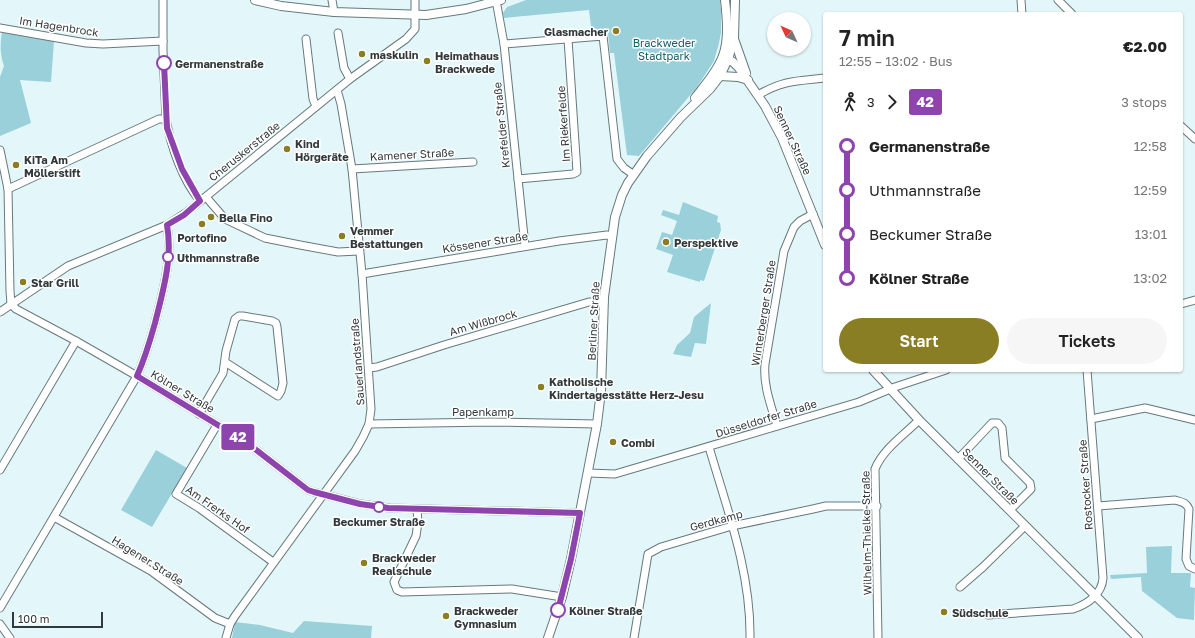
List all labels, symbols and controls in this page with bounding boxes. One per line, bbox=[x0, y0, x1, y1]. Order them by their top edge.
north arrow bbox=[767, 12, 811, 56]
map controls bbox=[767, 12, 811, 56]
street label: Im Hagenbrock bbox=[18, 13, 100, 39]
text: 7 min bbox=[839, 24, 895, 51]
place label: Glasmacher bbox=[544, 25, 609, 38]
marker: Glasmacher bbox=[611, 26, 621, 36]
park label: Brackweder Stadtpark bbox=[633, 36, 696, 62]
text: €2.00 bbox=[1123, 37, 1167, 55]
place label: maskulin bbox=[370, 48, 419, 61]
marker: maskulin bbox=[357, 49, 367, 59]
place label: Heimathaus Brackwede bbox=[435, 49, 499, 75]
text: 12:55 – 13:02 · Bus bbox=[839, 53, 953, 69]
marker: Germanenstraße bbox=[156, 55, 172, 71]
marker: Heimathaus Brackwede bbox=[422, 56, 432, 66]
place label: Germanenstraße bbox=[175, 57, 264, 70]
street label: Krefelder Straße bbox=[490, 81, 512, 169]
street label: Im Riekerfelde bbox=[554, 85, 572, 163]
icon: walk bbox=[839, 91, 861, 113]
icon: forward bbox=[881, 91, 903, 113]
text: 42 bbox=[917, 93, 934, 110]
text: 3 bbox=[867, 94, 875, 110]
text: 3 stops bbox=[1121, 94, 1167, 110]
street label: Senner Straße bbox=[771, 103, 815, 177]
street label: Cheruskerstraße bbox=[206, 118, 282, 184]
place label: Kind Hörgeräte bbox=[295, 137, 349, 163]
text: Germanenstraße bbox=[869, 137, 990, 155]
text: 12:58 bbox=[1134, 138, 1167, 154]
marker: Kind Hörgeräte bbox=[282, 144, 292, 154]
street label: Kamener Straße bbox=[370, 145, 454, 163]
place label: KiTa Am Möllerstift bbox=[24, 153, 81, 179]
marker: KiTa Am Möllerstift bbox=[11, 160, 21, 170]
text: Uthmannstraße bbox=[869, 181, 981, 199]
text: 12:59 bbox=[1134, 182, 1167, 198]
place label: Bella Fino bbox=[219, 211, 273, 224]
marker: Bella Fino bbox=[206, 212, 216, 222]
marker: Portofino bbox=[197, 219, 207, 229]
place label: Vemmer Bestattungen bbox=[350, 224, 423, 250]
text: Beckumer Straße bbox=[869, 225, 992, 243]
text: 13:01 bbox=[1135, 226, 1167, 242]
street label: Kössener Straße bbox=[441, 229, 529, 255]
place label: Portofino bbox=[177, 231, 227, 244]
marker: Vemmer Bestattungen bbox=[337, 231, 347, 241]
place label: Perspektive bbox=[674, 236, 739, 249]
marker: Perspektive bbox=[661, 237, 671, 247]
marker: Uthmannstraße bbox=[162, 251, 174, 263]
place label: Uthmannstraße bbox=[177, 251, 260, 264]
street label: Winterberger Straße bbox=[748, 259, 778, 367]
text: Kölner Straße bbox=[869, 269, 969, 287]
text: 13:02 bbox=[1134, 270, 1167, 286]
place label: Star Grill bbox=[31, 276, 79, 289]
marker: Star Grill bbox=[18, 277, 28, 287]
street label: Berliner Straße bbox=[584, 281, 602, 361]
street label: Am Wißbrock bbox=[448, 306, 518, 338]
street label: Sauerlandstraße bbox=[347, 318, 367, 406]
button: Start bbox=[839, 318, 999, 364]
button: Tickets bbox=[1007, 318, 1167, 364]
street label: Kölner Straße bbox=[149, 367, 217, 415]
place label: Katholische Kindertagesstätte Herz-Jesu bbox=[549, 375, 704, 401]
marker: Katholische Kindertagesstätte Herz-Jesu bbox=[536, 382, 546, 392]
street label: Düsseldorfer Straße bbox=[714, 396, 818, 440]
street label: Papenkamp bbox=[452, 405, 514, 418]
line badge: 42 bbox=[220, 424, 256, 450]
text: 42 bbox=[229, 428, 247, 445]
place label: Combi bbox=[621, 436, 655, 449]
marker: Combi bbox=[608, 437, 618, 447]
street label: Rostocker Straße bbox=[1075, 439, 1095, 531]
street label: Senner Straße bbox=[960, 445, 1022, 507]
street label: Wilhelm-Thielke-Straße bbox=[858, 471, 874, 595]
street label: Am Frerks Hof bbox=[184, 482, 252, 536]
marker: Beckumer Straße bbox=[373, 501, 385, 513]
street label: Gerdkamp bbox=[688, 507, 744, 533]
place label: Beckumer Straße bbox=[333, 515, 425, 528]
street label: Hagener Straße bbox=[110, 533, 186, 587]
place label: Brackweder Realschule bbox=[372, 551, 437, 577]
marker: Brackweder Realschule bbox=[359, 558, 369, 568]
marker: Kölner Straße bbox=[550, 602, 566, 618]
place label: Brackweder Gymnasium bbox=[454, 604, 519, 630]
place label: Kölner Straße bbox=[569, 604, 643, 617]
place label: Südschule bbox=[952, 606, 1009, 619]
marker: Südschule bbox=[939, 607, 949, 617]
scale bar bbox=[12, 610, 103, 629]
marker: Brackweder Gymnasium bbox=[441, 611, 451, 621]
text: 100 m bbox=[18, 612, 49, 625]

